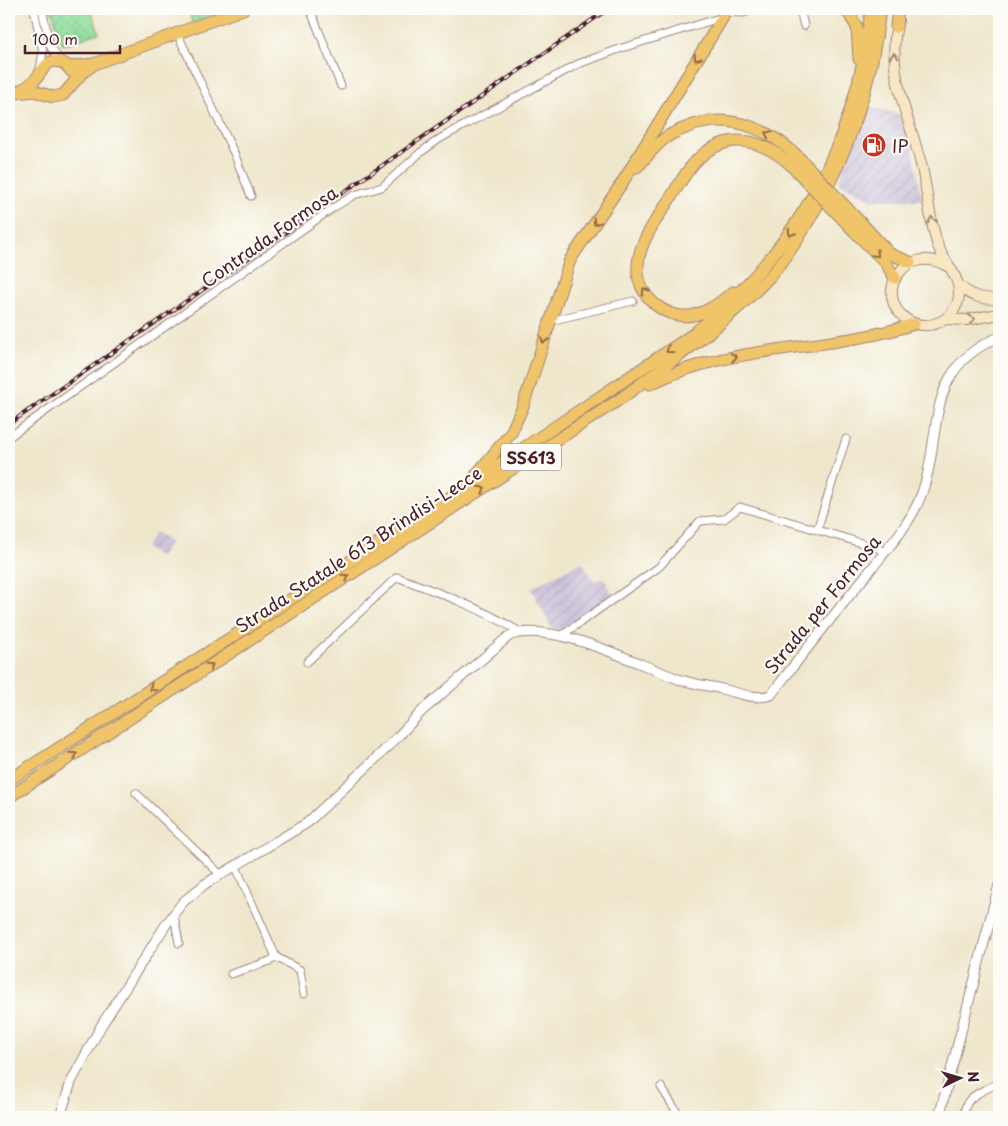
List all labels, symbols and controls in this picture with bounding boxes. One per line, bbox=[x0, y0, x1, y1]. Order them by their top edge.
scale bar bbox=[25, 22, 120, 54]
text: 100 m bbox=[32, 27, 78, 50]
one-way arrow bbox=[888, 52, 899, 60]
one-way arrow bbox=[694, 53, 704, 62]
one-way arrow bbox=[765, 131, 774, 141]
fuel station icon: IP bbox=[861, 132, 887, 158]
place label: IP bbox=[892, 132, 909, 159]
street label: Contrada Formosa bbox=[195, 178, 343, 293]
one-way arrow bbox=[593, 216, 602, 225]
one-way arrow bbox=[928, 216, 938, 225]
one-way arrow bbox=[787, 228, 797, 237]
one-way arrow bbox=[870, 248, 879, 257]
one-way arrow bbox=[641, 288, 651, 297]
one-way arrow bbox=[969, 314, 977, 325]
one-way arrow bbox=[539, 335, 549, 343]
one-way arrow bbox=[666, 344, 675, 354]
one-way arrow bbox=[730, 352, 739, 362]
road number: SS613 bbox=[501, 444, 561, 471]
street label: Strada Statale 613 Brindisi-Lecce bbox=[229, 459, 487, 639]
one-way arrow bbox=[477, 485, 486, 495]
street label: Strada per Formosa bbox=[757, 528, 887, 679]
one-way arrow bbox=[341, 574, 350, 584]
one-way arrow bbox=[204, 663, 214, 672]
one-way arrow bbox=[149, 682, 158, 691]
one-way arrow bbox=[68, 752, 78, 761]
north arrow bbox=[936, 1054, 986, 1104]
text: N bbox=[963, 1070, 984, 1083]

